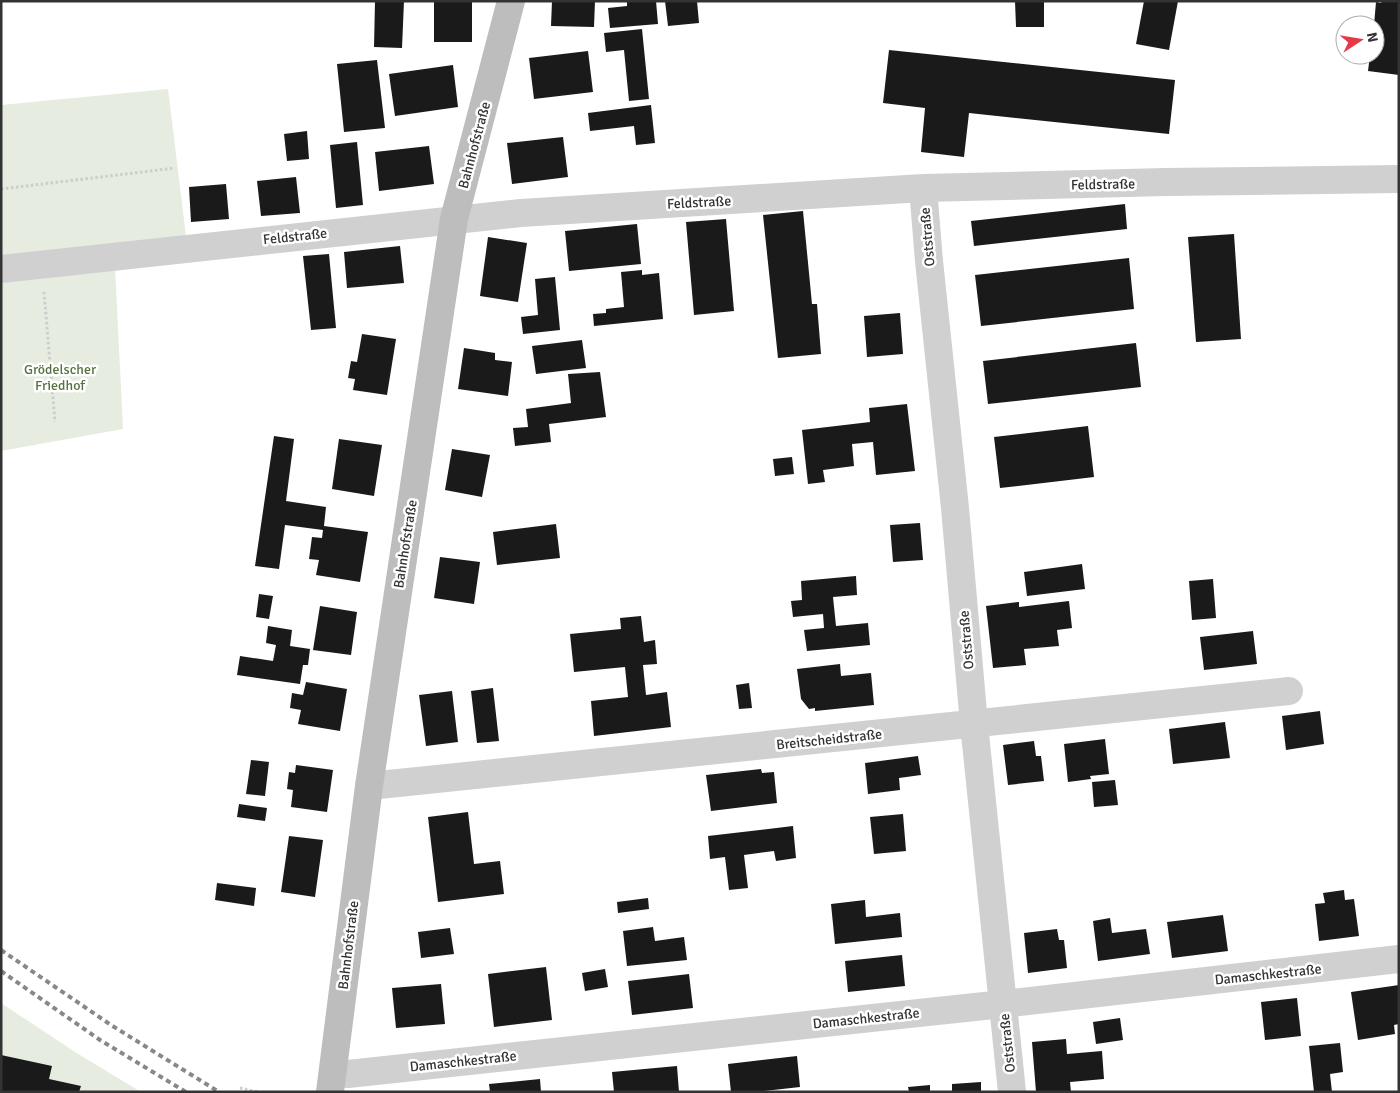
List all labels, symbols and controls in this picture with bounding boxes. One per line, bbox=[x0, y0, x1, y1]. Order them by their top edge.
north arrow bbox=[1335, 15, 1385, 65]
text: N bbox=[1363, 31, 1382, 44]
street label: Bahnhofstraße bbox=[455, 100, 494, 190]
street label: Feldstraße bbox=[1071, 175, 1135, 194]
street label: Feldstraße bbox=[666, 192, 732, 213]
street label: Oststraße bbox=[916, 207, 939, 267]
street label: Feldstraße bbox=[262, 225, 328, 248]
park label: Grödelscher Friedhof bbox=[24, 361, 97, 394]
street label: Bahnhofstraße bbox=[390, 499, 421, 590]
street label: Oststraße bbox=[955, 610, 978, 670]
street label: Breitscheidstraße bbox=[775, 725, 883, 754]
street label: Bahnhofstraße bbox=[335, 900, 362, 990]
street label: Damaschkestraße bbox=[1214, 960, 1322, 989]
street label: Damaschkestraße bbox=[812, 1004, 920, 1033]
street label: Oststraße bbox=[996, 1013, 1019, 1073]
street label: Damaschkestraße bbox=[409, 1047, 517, 1076]

